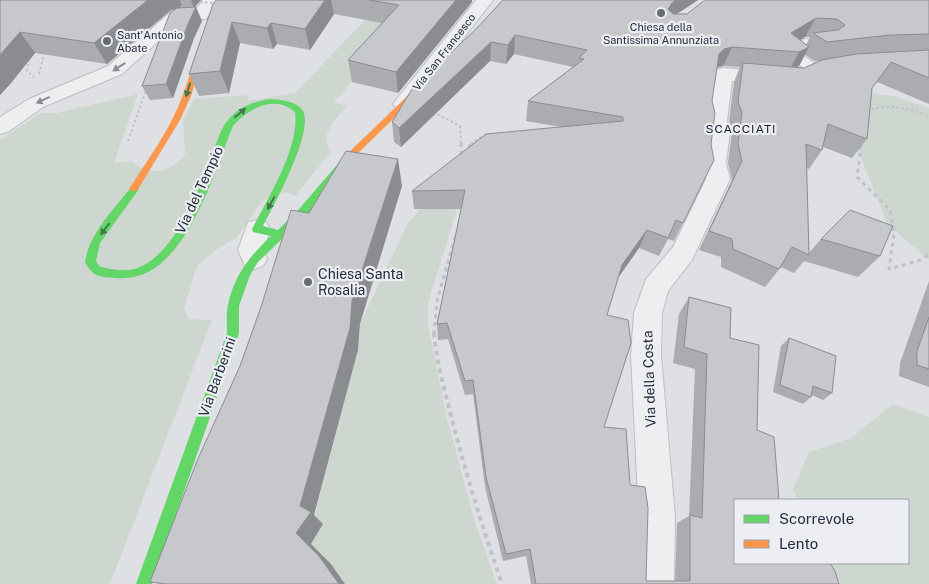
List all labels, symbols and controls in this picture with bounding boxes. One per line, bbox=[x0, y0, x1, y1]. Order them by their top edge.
marker: Chiesa della Santissima Annunziata bbox=[655, 7, 667, 19]
street label: Via San Francesco bbox=[410, 11, 478, 93]
place label: Chiesa della Santissima Annunziata bbox=[603, 21, 719, 46]
place label: Sant'Antonio Abate bbox=[117, 29, 183, 54]
marker: Sant'Antonio Abate bbox=[101, 35, 113, 47]
one-way arrow bbox=[113, 62, 126, 72]
one-way arrow bbox=[183, 83, 191, 98]
one-way arrow bbox=[36, 96, 50, 104]
one-way arrow bbox=[234, 107, 247, 118]
district label: SCACCIATI bbox=[706, 122, 776, 136]
street label: Via del Tempio bbox=[172, 144, 226, 236]
one-way arrow bbox=[267, 196, 275, 211]
one-way arrow bbox=[100, 222, 110, 236]
place label: Chiesa Santa Rosalia bbox=[318, 266, 403, 298]
marker: Chiesa Santa Rosalia bbox=[302, 276, 314, 288]
street label: Via della Costa bbox=[639, 330, 659, 428]
street label: Via Barberini bbox=[195, 335, 239, 419]
legend bbox=[734, 499, 909, 564]
text: Scorrevole bbox=[779, 510, 854, 527]
text: Lento bbox=[779, 535, 818, 552]

